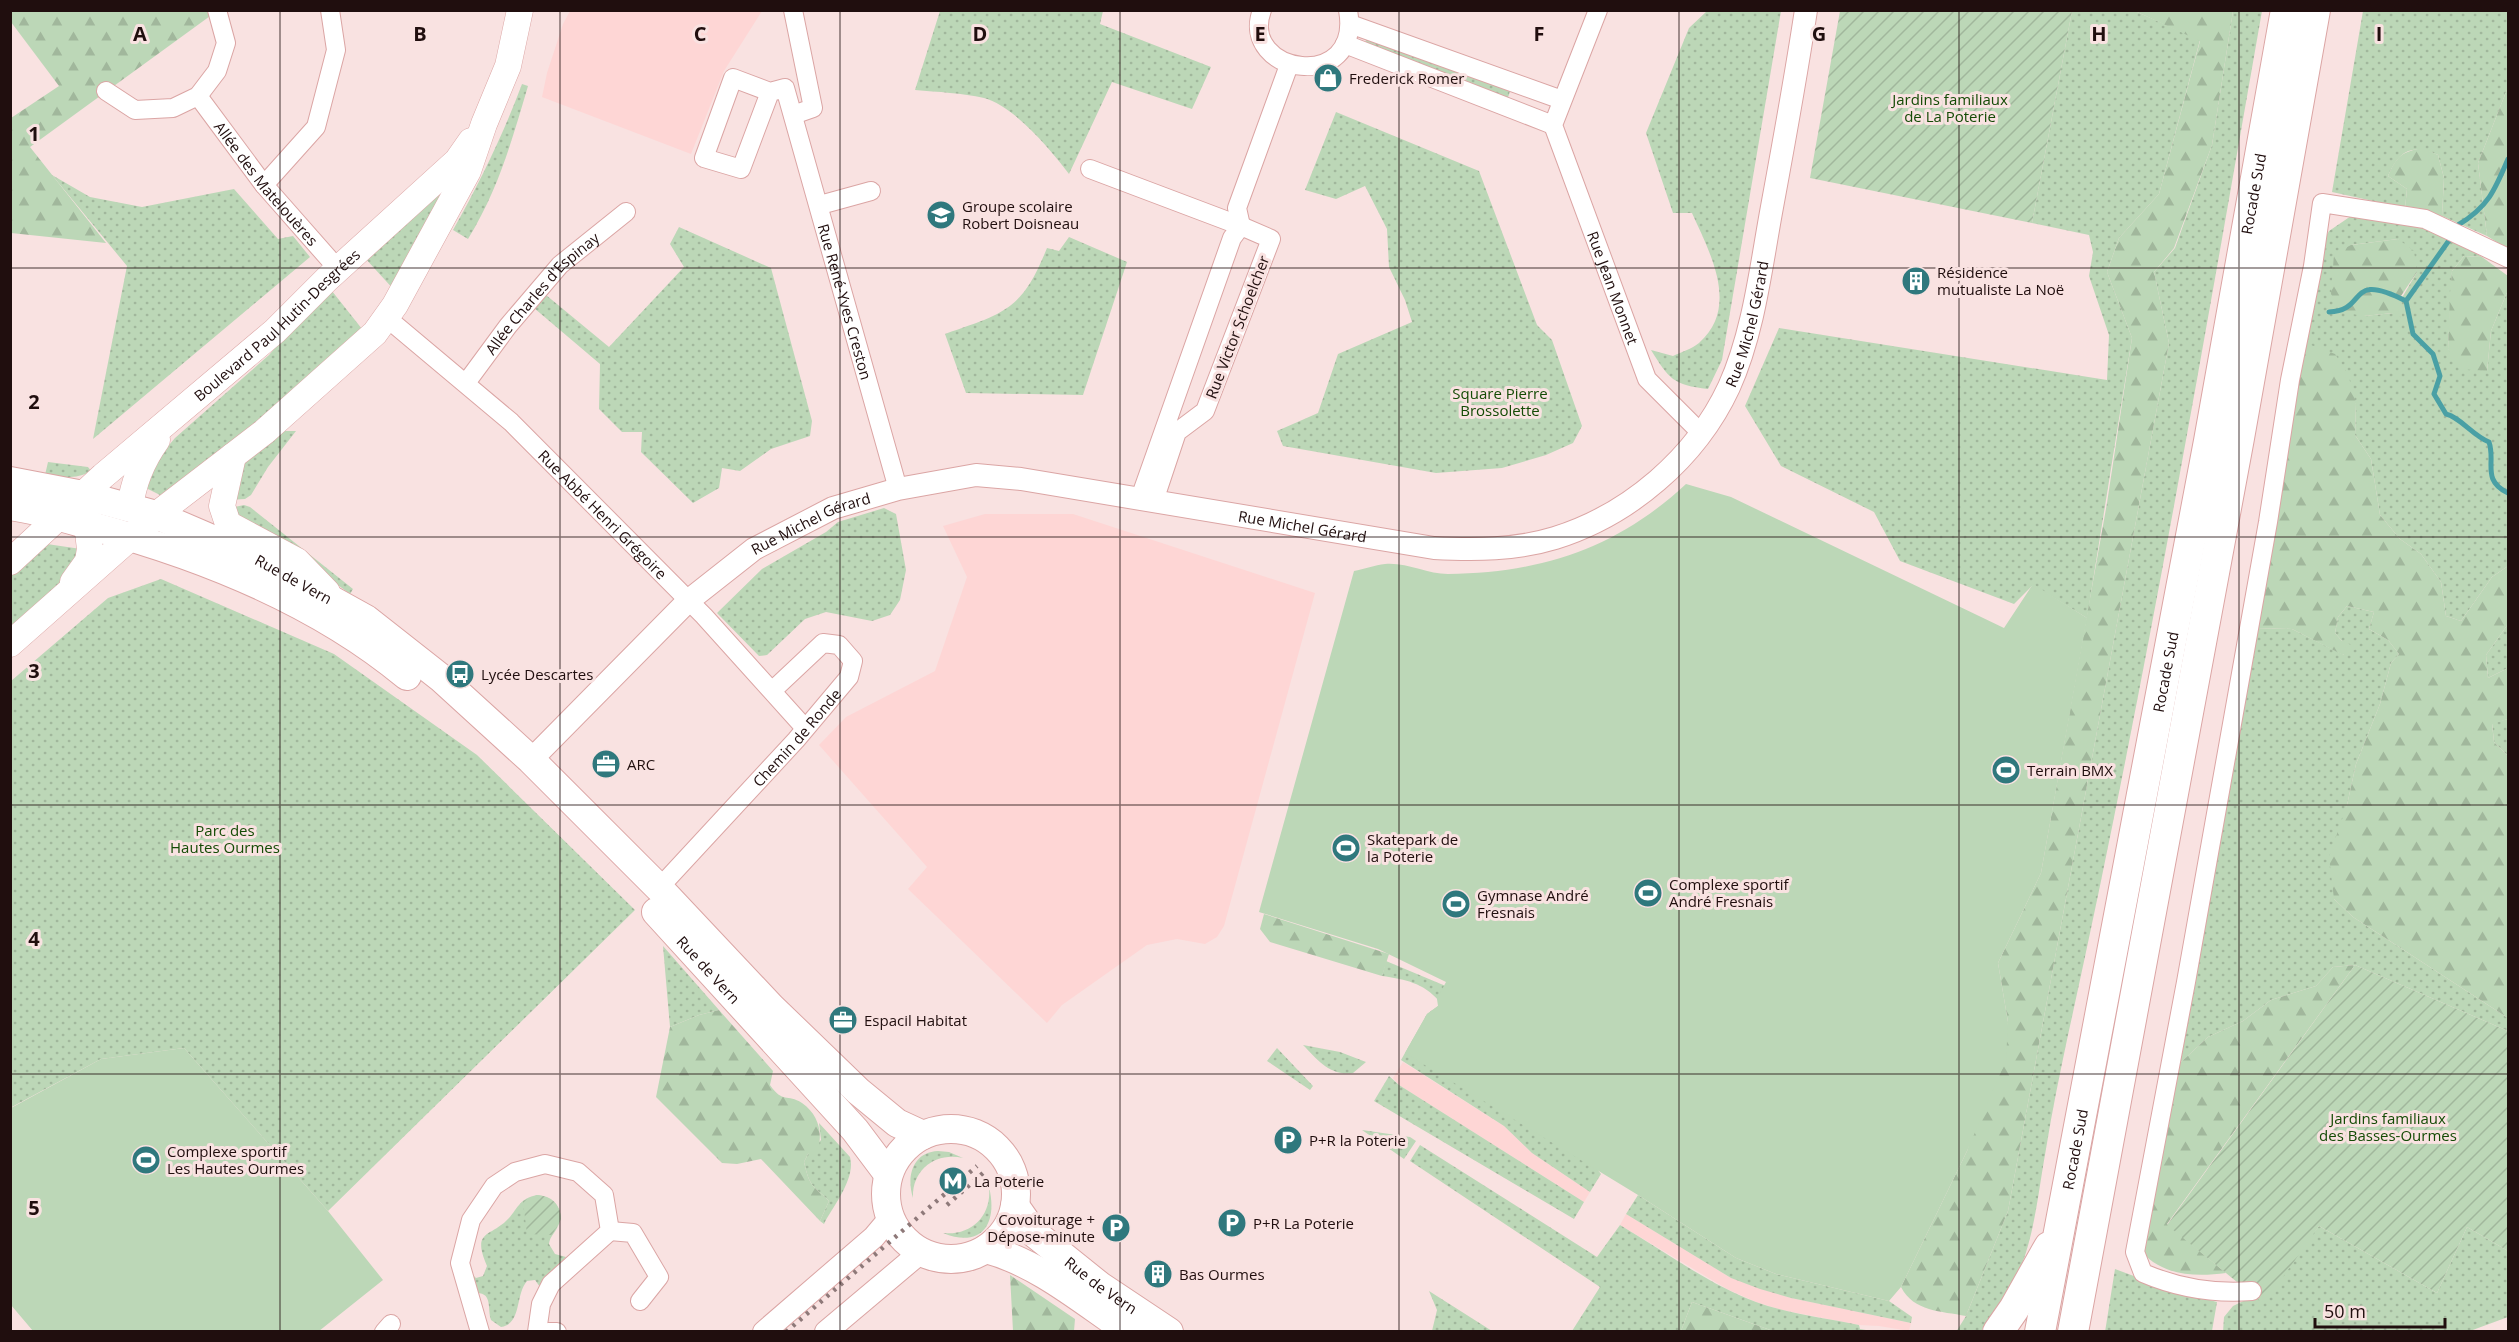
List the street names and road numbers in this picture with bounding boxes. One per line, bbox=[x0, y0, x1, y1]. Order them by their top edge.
street label: Allée des Matelouères bbox=[210, 117, 323, 250]
street label: Rocade Sud bbox=[2236, 152, 2270, 236]
street label: Rue René-Yves Creston bbox=[814, 221, 877, 382]
street label: Allée Charles d'Espinay bbox=[480, 227, 603, 358]
street label: Rue Jean Monnet bbox=[1583, 228, 1643, 347]
street label: Boulevard Paul Hutin-Desgrées bbox=[189, 244, 364, 405]
street label: Rue Victor Schoelcher bbox=[1200, 253, 1274, 401]
street label: Rue Michel Gérard bbox=[1720, 259, 1773, 390]
street label: Rue Abbé Henri Grégoire bbox=[534, 445, 671, 583]
street label: Rue Michel Gérard bbox=[747, 488, 873, 559]
street label: Rue Michel Gérard bbox=[1237, 505, 1368, 547]
street label: Rue de Vern bbox=[252, 550, 336, 608]
street label: Rocade Sud bbox=[2148, 630, 2183, 714]
street label: Chemin de Ronde bbox=[748, 684, 845, 791]
street label: Rue de Vern bbox=[673, 931, 745, 1008]
street label: Rocade Sud bbox=[2057, 1107, 2092, 1191]
street label: Rue de Vern bbox=[1061, 1252, 1141, 1318]

